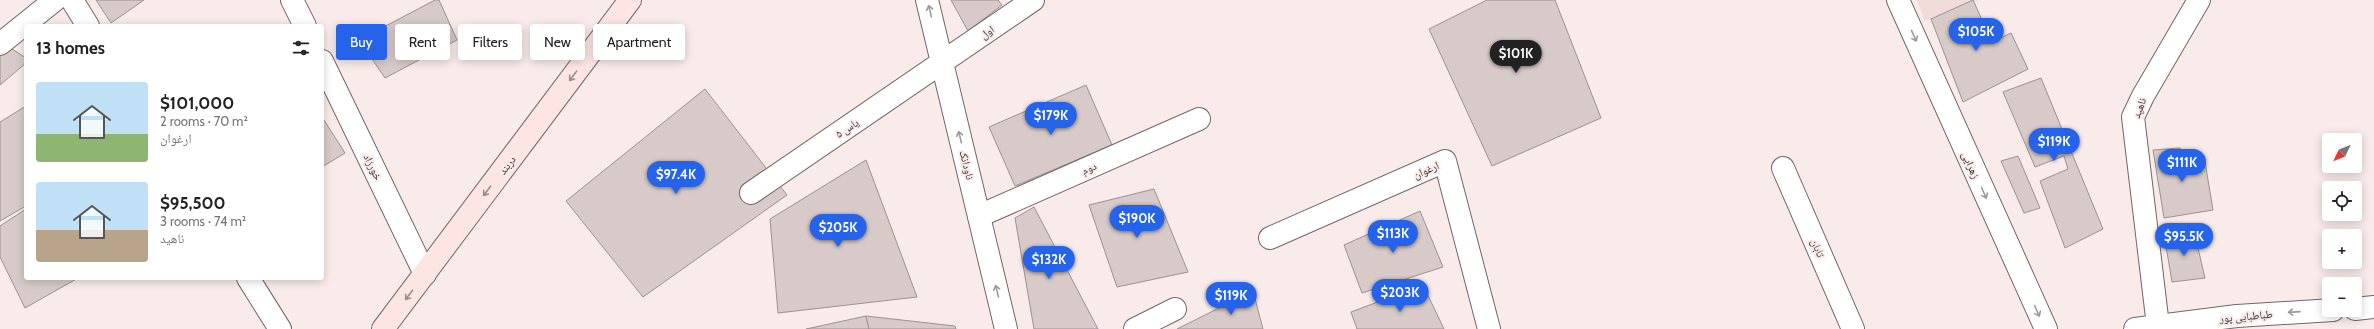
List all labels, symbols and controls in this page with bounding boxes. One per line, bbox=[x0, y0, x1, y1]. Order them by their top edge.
one-way arrow bbox=[925, 5, 933, 18]
pin: $105K bbox=[1948, 18, 2004, 52]
street label: اول bbox=[977, 22, 997, 42]
text: $105K bbox=[1958, 23, 1994, 39]
chip: Buy bbox=[336, 24, 387, 60]
chip: Rent bbox=[395, 24, 450, 60]
chip: Filters bbox=[458, 24, 522, 60]
chip: New bbox=[530, 24, 585, 60]
chip: Apartment bbox=[593, 24, 685, 60]
one-way arrow bbox=[1911, 29, 1918, 41]
icon: filters bbox=[290, 37, 312, 59]
text: 13 homes bbox=[36, 38, 105, 58]
pin: $101K bbox=[1488, 40, 1544, 74]
text: $101K bbox=[1499, 45, 1533, 61]
one-way arrow bbox=[569, 70, 577, 81]
text: $101,000 bbox=[160, 93, 234, 113]
street label: ناهید bbox=[2129, 96, 2149, 120]
icon: home bbox=[68, 98, 116, 146]
pin: $179K bbox=[1023, 102, 1079, 136]
text: $179K bbox=[1034, 107, 1068, 123]
text: 2 rooms · 70 m² bbox=[160, 113, 248, 129]
street label: یاس ۵ bbox=[833, 115, 862, 141]
pin: $119K bbox=[2026, 128, 2082, 162]
text: ارغوان bbox=[160, 130, 191, 146]
one-way arrow bbox=[956, 131, 963, 144]
text: $119K bbox=[2038, 133, 2070, 149]
north arrow bbox=[2322, 133, 2362, 173]
map controls bbox=[2322, 133, 2362, 317]
street label: ناودانک bbox=[957, 149, 977, 181]
street label: زهرایی bbox=[1959, 149, 1983, 181]
pin: $111K bbox=[2154, 149, 2210, 183]
street label: خورزاد bbox=[361, 151, 385, 183]
street label: دربند bbox=[495, 152, 519, 177]
text: $111K bbox=[2167, 154, 2197, 170]
street label: دوم bbox=[1079, 158, 1099, 177]
street label: ارغوان bbox=[1411, 158, 1441, 182]
pin: $97.4K bbox=[643, 161, 709, 195]
text: $97.4K bbox=[656, 166, 696, 182]
button: locate bbox=[2322, 181, 2362, 221]
one-way arrow bbox=[482, 186, 491, 197]
one-way arrow bbox=[1980, 186, 1988, 198]
text: $95,500 bbox=[160, 193, 226, 213]
icon: home bbox=[68, 198, 116, 246]
pin: $190K bbox=[1109, 205, 1165, 239]
text: $190K bbox=[1119, 210, 1155, 226]
text: 3 rooms · 74 m² bbox=[160, 213, 246, 229]
pin: $205K bbox=[810, 214, 866, 248]
text: $205K bbox=[819, 219, 857, 235]
pin: $113K bbox=[1365, 220, 1421, 254]
pin: $95.5K bbox=[2151, 223, 2217, 257]
text: $113K bbox=[1377, 225, 1409, 241]
text: $95.5K bbox=[2164, 228, 2204, 244]
button: + bbox=[2322, 229, 2362, 269]
text: ناهید bbox=[160, 230, 184, 246]
street label: تابان bbox=[1808, 237, 1828, 260]
pin: $132K bbox=[1021, 246, 1077, 280]
text: $132K bbox=[1032, 251, 1066, 267]
button: − bbox=[2322, 277, 2362, 317]
pin: $203K bbox=[1372, 279, 1428, 313]
pin: $119K bbox=[1203, 282, 1259, 316]
text: $203K bbox=[1381, 284, 1419, 300]
one-way arrow bbox=[993, 285, 1000, 298]
text: $119K bbox=[1215, 287, 1247, 303]
one-way arrow bbox=[404, 289, 413, 300]
one-way arrow bbox=[2034, 305, 2041, 317]
street label: طباطبایی پور bbox=[2218, 307, 2273, 325]
one-way arrow bbox=[2288, 309, 2301, 316]

